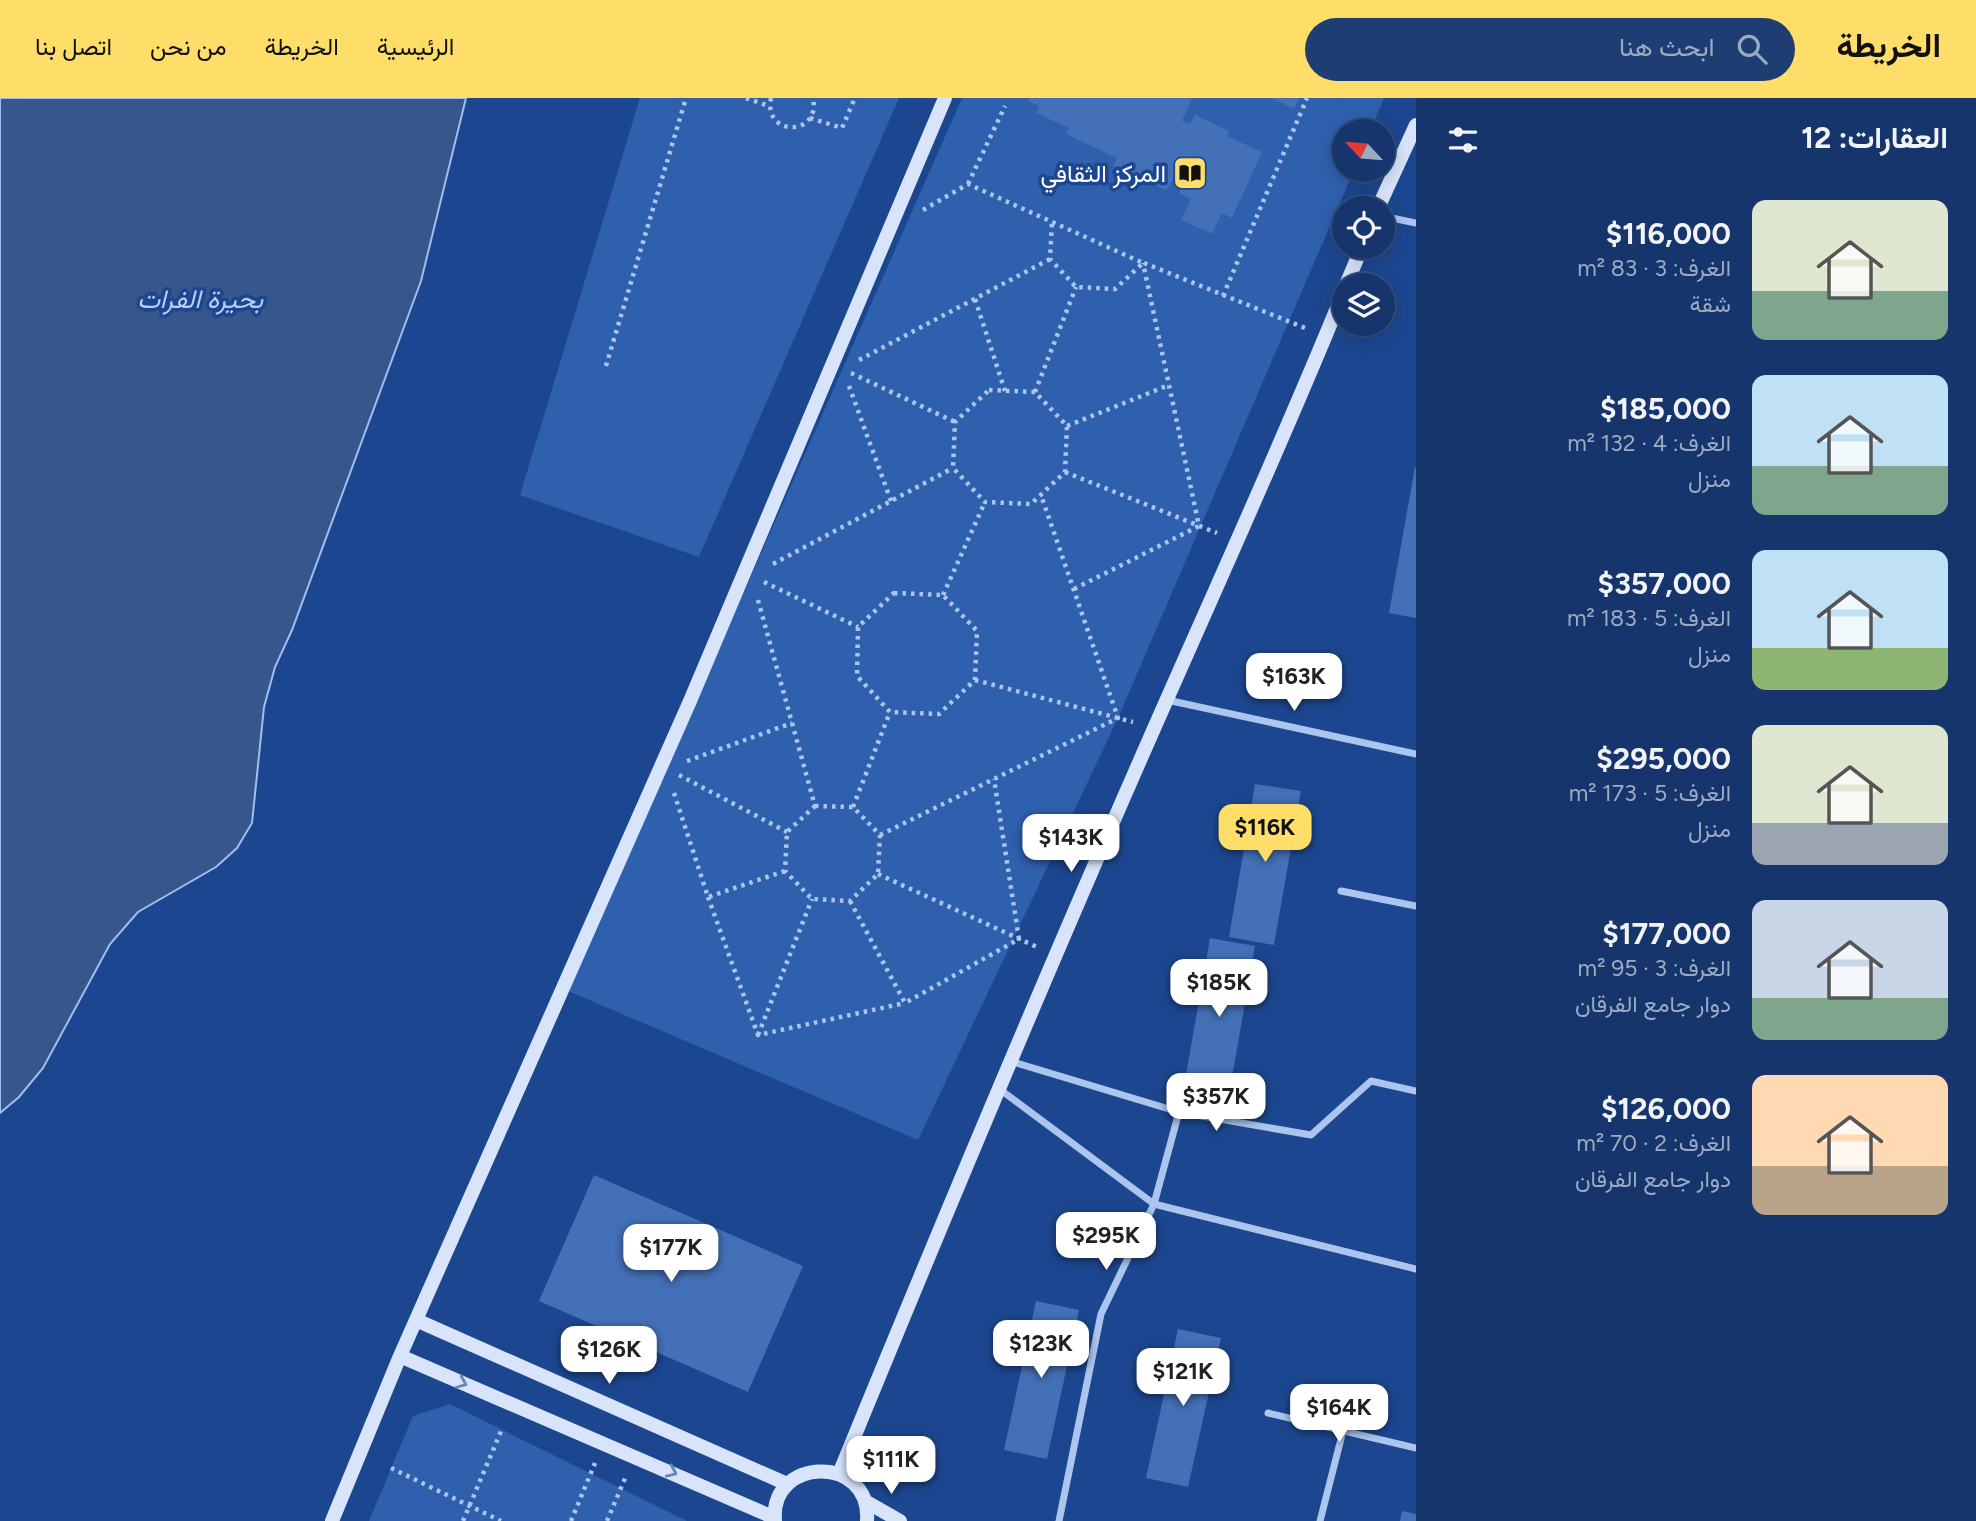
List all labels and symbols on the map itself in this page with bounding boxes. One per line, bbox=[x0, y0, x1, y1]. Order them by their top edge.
north arrow bbox=[1332, 119, 1395, 182]
library icon: المركز الثقافي bbox=[1171, 154, 1209, 192]
place label: المركز الثقافي bbox=[1040, 159, 1166, 193]
water label: بحيرة الفرات bbox=[137, 283, 264, 315]
pin: $163K bbox=[1245, 654, 1343, 713]
pin: $116K bbox=[1216, 804, 1314, 864]
pin: $143K bbox=[1022, 814, 1120, 874]
pin: $185K bbox=[1170, 960, 1268, 1019]
pin: $357K bbox=[1167, 1074, 1265, 1133]
pin: $295K bbox=[1057, 1212, 1155, 1272]
pin: $177K bbox=[622, 1224, 720, 1284]
pin: $123K bbox=[992, 1320, 1090, 1380]
pin: $126K bbox=[560, 1326, 658, 1386]
pin: $121K bbox=[1134, 1348, 1232, 1408]
one-way arrow bbox=[455, 1375, 468, 1389]
pin: $164K bbox=[1290, 1384, 1388, 1444]
pin: $111K bbox=[842, 1436, 940, 1496]
one-way arrow bbox=[665, 1464, 677, 1478]

